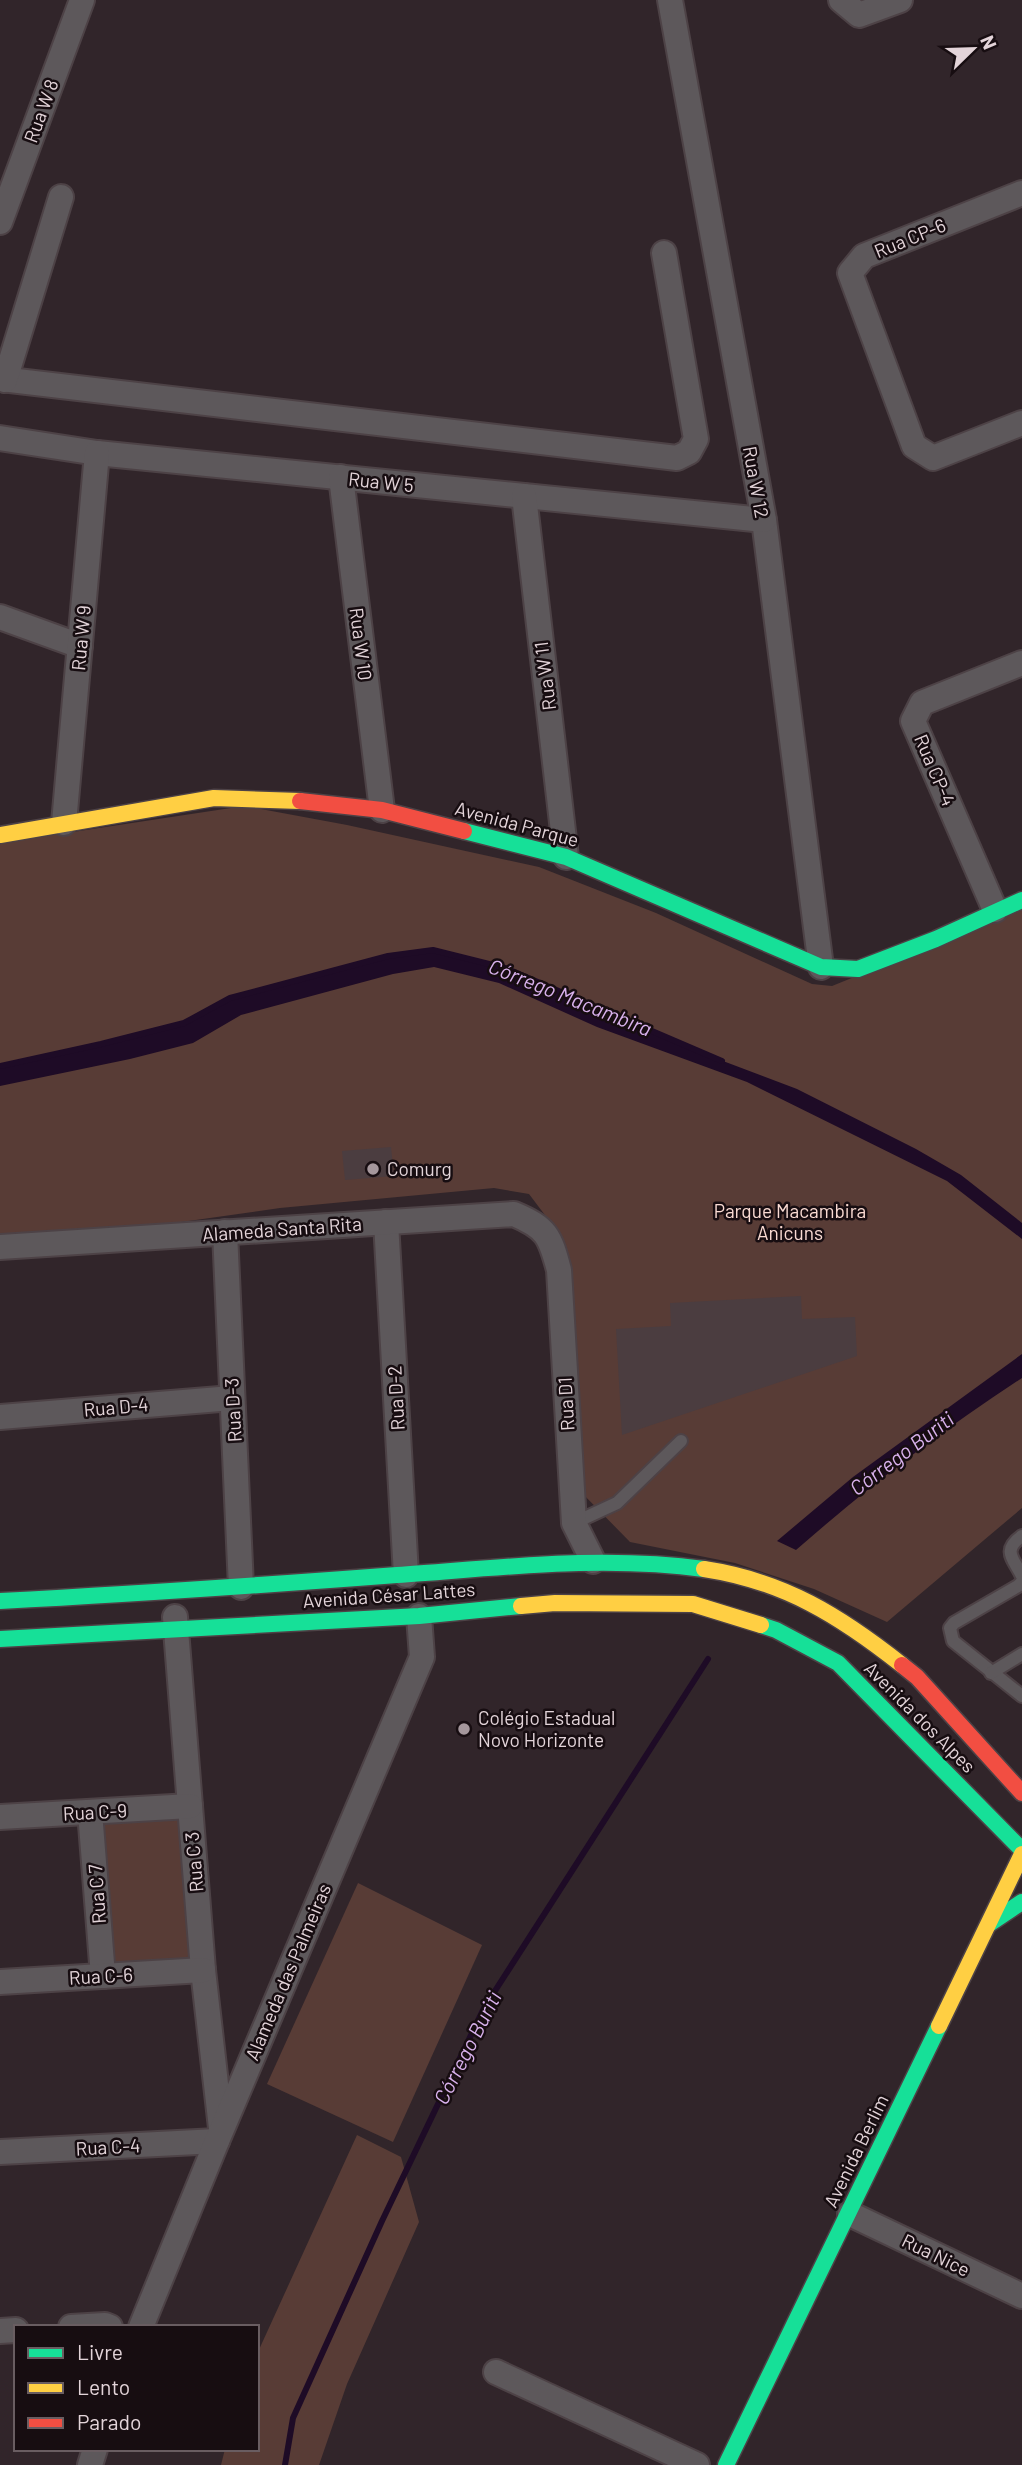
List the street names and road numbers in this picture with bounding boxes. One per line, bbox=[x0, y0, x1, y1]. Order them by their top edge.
street label: Rua W 8 bbox=[18, 76, 63, 146]
street label: Rua CP-6 bbox=[871, 213, 949, 262]
street label: Rua W 12 bbox=[739, 444, 774, 520]
street label: Rua W 5 bbox=[347, 467, 415, 496]
street label: Rua W 9 bbox=[66, 604, 95, 672]
street label: Rua W 10 bbox=[346, 606, 377, 682]
street label: Rua W 11 bbox=[529, 640, 560, 712]
street label: Rua CP-4 bbox=[910, 730, 961, 809]
street label: Avenida Parque bbox=[453, 796, 582, 851]
street label: Alameda Santa Rita bbox=[201, 1211, 362, 1246]
street label: Rua D-2 bbox=[382, 1365, 409, 1431]
street label: Rua D-3 bbox=[219, 1377, 246, 1443]
street label: Rua D1 bbox=[553, 1377, 578, 1431]
street label: Rua D-4 bbox=[83, 1392, 149, 1421]
street label: Avenida César Lattes bbox=[302, 1577, 476, 1612]
street label: Avenida dos Alpes bbox=[860, 1656, 981, 1777]
street label: Rua C-9 bbox=[62, 1798, 128, 1825]
street label: Rua C 3 bbox=[179, 1831, 208, 1893]
street label: Rua C 7 bbox=[83, 1863, 110, 1925]
street label: Alameda das Palmeiras bbox=[240, 1880, 335, 2064]
street label: Rua C-6 bbox=[68, 1962, 134, 1989]
street label: Avenida Berlim bbox=[818, 2091, 893, 2211]
street label: Rua C-4 bbox=[75, 2133, 141, 2160]
street label: Rua Nice bbox=[898, 2228, 974, 2281]

